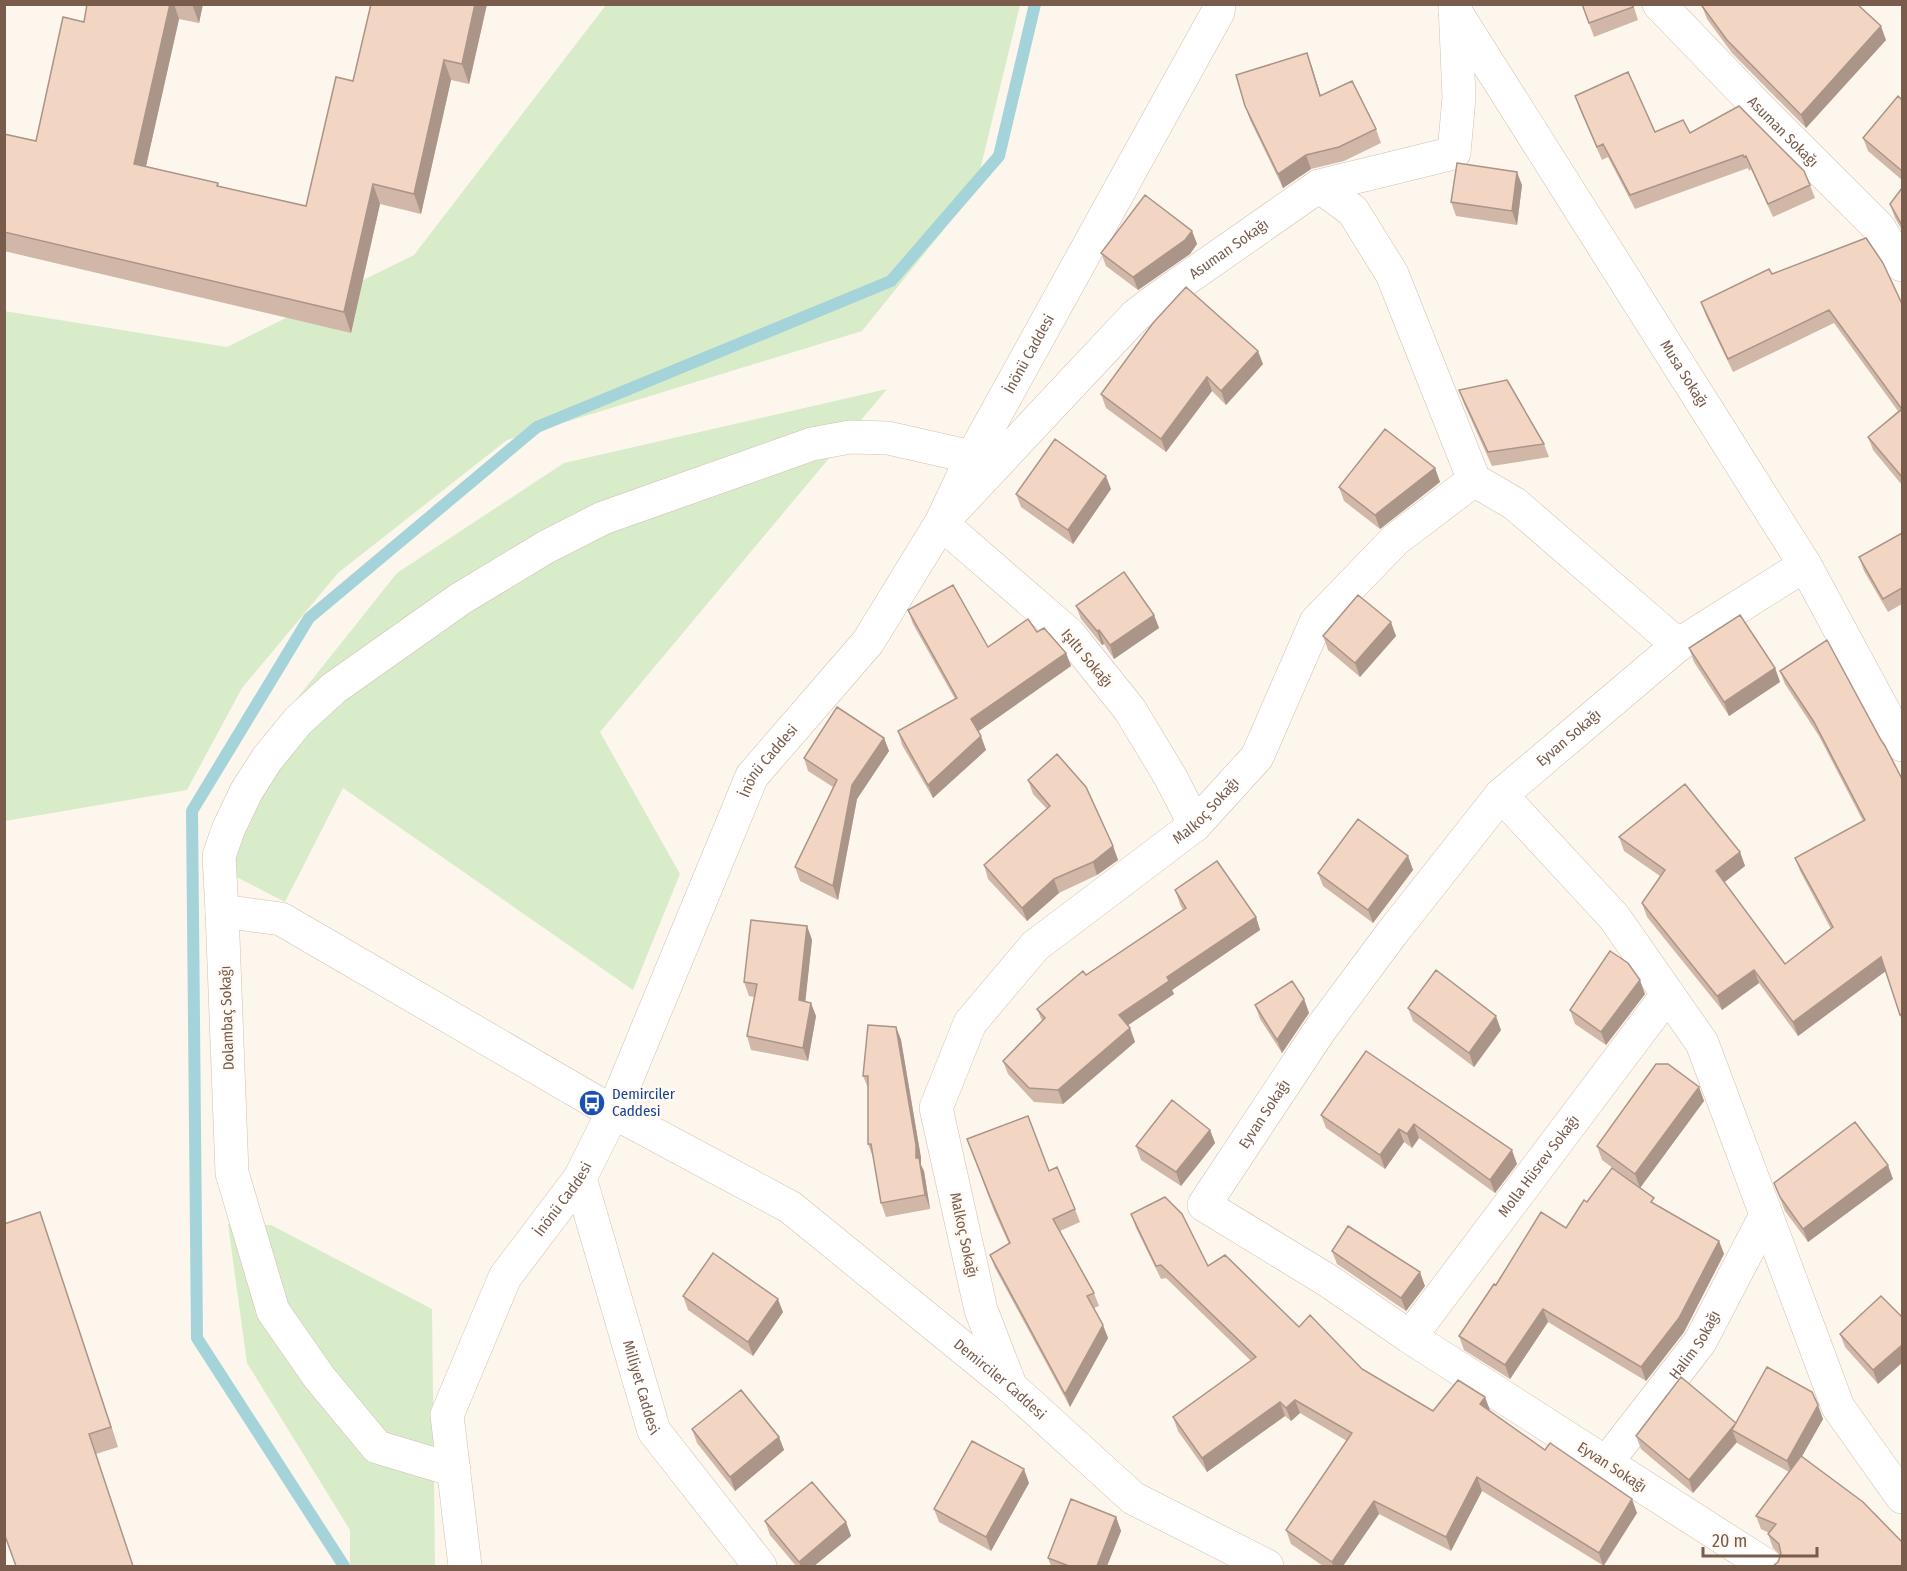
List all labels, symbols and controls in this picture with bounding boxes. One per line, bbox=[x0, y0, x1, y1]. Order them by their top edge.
street label: Asuman Sokağı bbox=[1744, 93, 1822, 171]
street label: Asuman Sokağı bbox=[1186, 215, 1272, 283]
street label: İnönü Caddesi bbox=[1000, 311, 1058, 397]
street label: Musa Sokağı bbox=[1656, 337, 1712, 411]
street label: Işıltı Sokağı bbox=[1057, 625, 1117, 691]
street label: Eyvan Sokağı bbox=[1533, 705, 1604, 770]
street label: İnönü Caddesi bbox=[735, 721, 802, 800]
street label: Malkoç Sokağı bbox=[1169, 774, 1243, 848]
street label: Dolambaç Sokağı bbox=[216, 965, 238, 1071]
street label: Eyvan Sokağı bbox=[1235, 1076, 1294, 1152]
place label: Demirciler Caddesi bbox=[612, 1085, 676, 1120]
bus stop icon: Demirciler Caddesi bbox=[577, 1088, 607, 1118]
street label: Molla Hüsrev Sokağı bbox=[1494, 1111, 1583, 1221]
street label: İnönü Caddesi bbox=[530, 1159, 596, 1240]
street label: Malkoç Sokağı bbox=[946, 1191, 982, 1279]
street label: Halim Sokağı bbox=[1665, 1307, 1724, 1383]
street label: Demirciler Caddesi bbox=[950, 1335, 1050, 1423]
street label: Milliyet Caddesi bbox=[619, 1338, 663, 1439]
street label: Eyvan Sokağı bbox=[1574, 1438, 1650, 1496]
scale bar bbox=[1703, 1520, 1817, 1558]
text: 20 m bbox=[1712, 1530, 1747, 1552]

